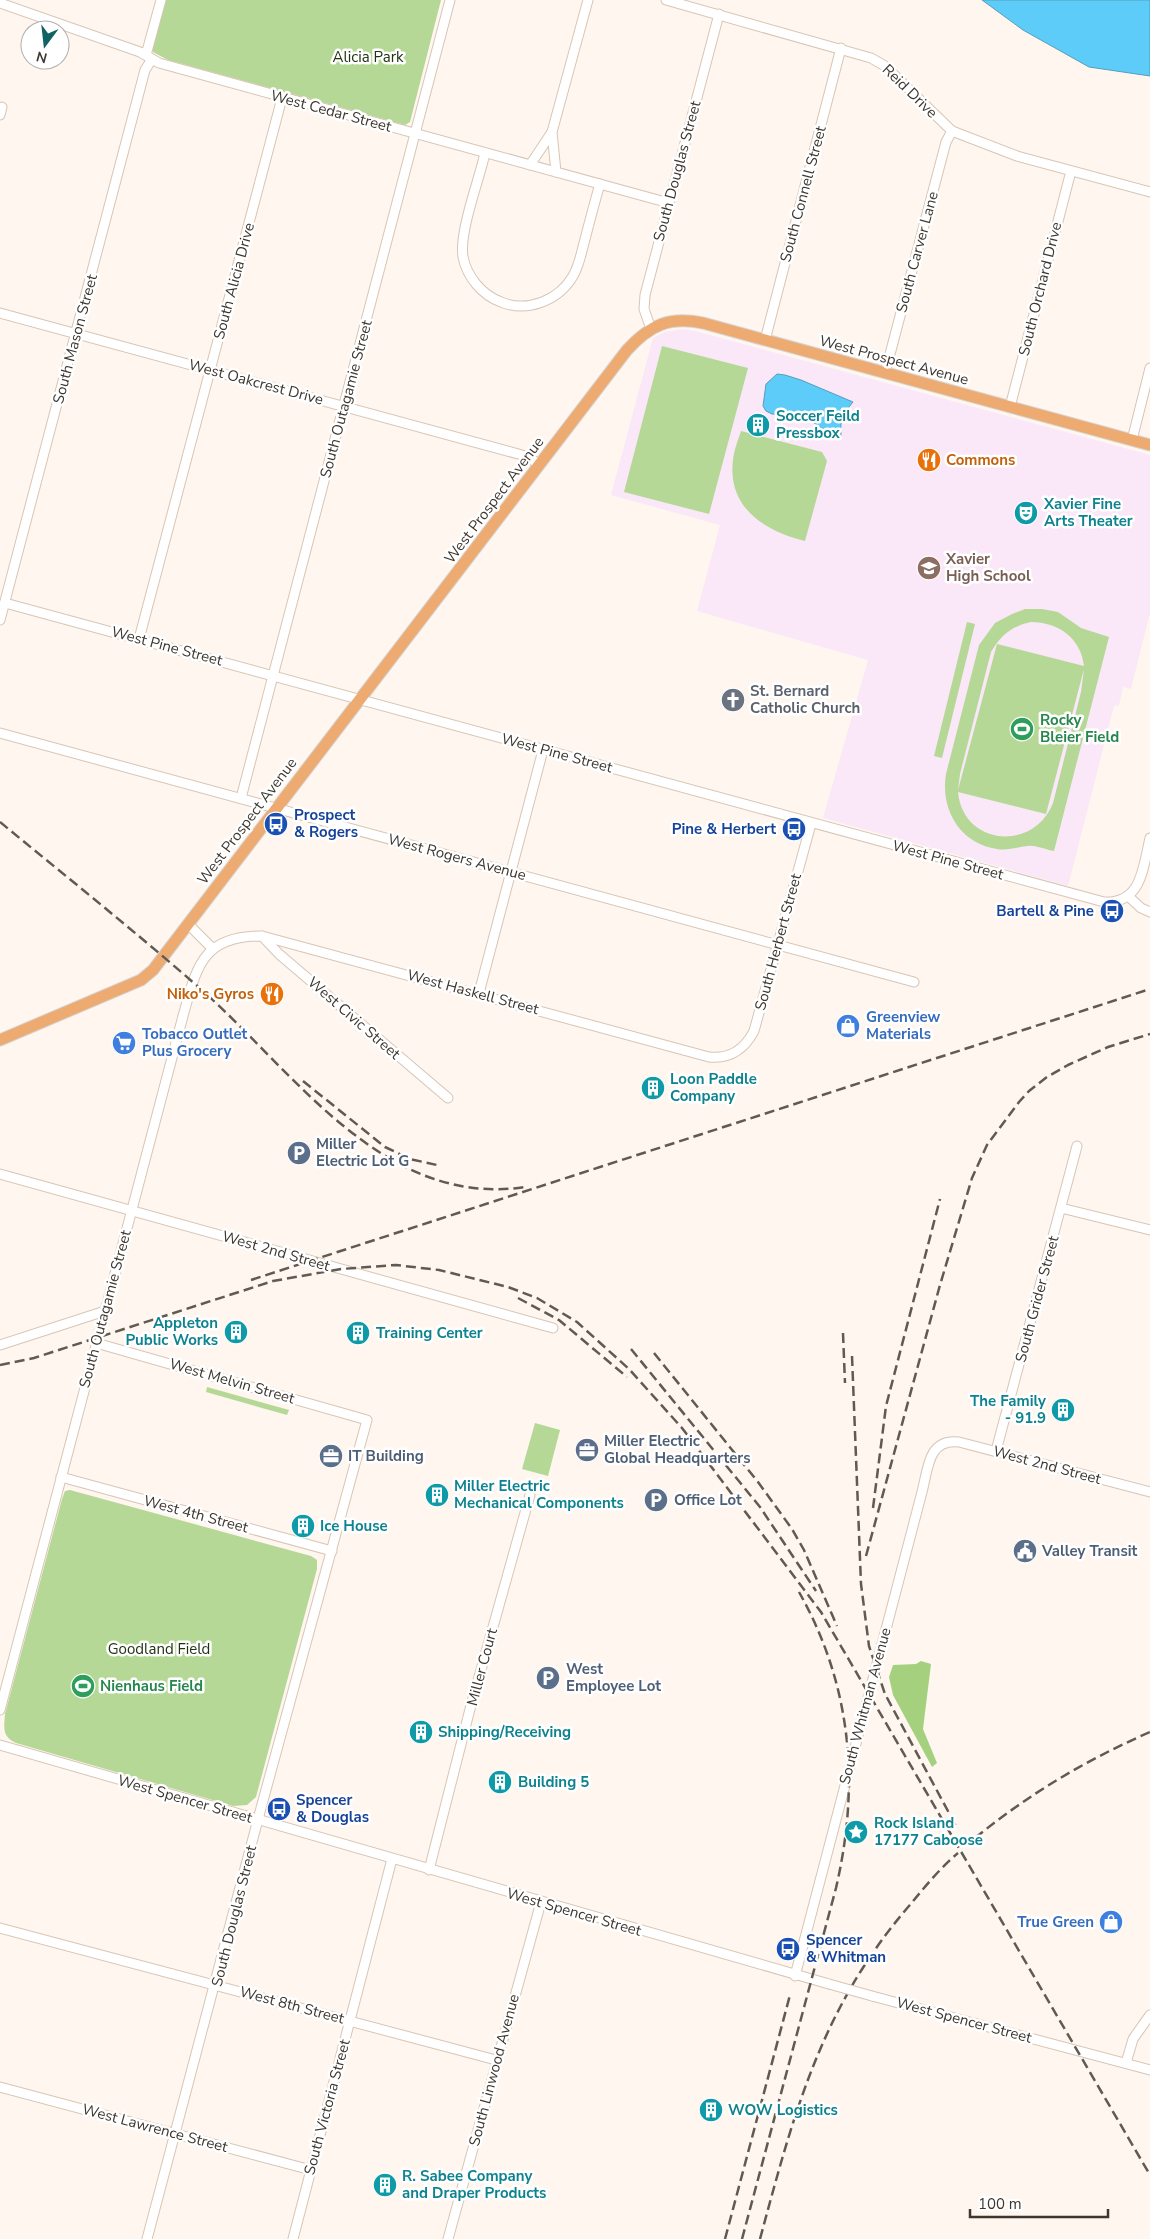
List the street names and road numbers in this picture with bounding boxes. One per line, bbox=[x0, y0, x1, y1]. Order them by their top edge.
street label: Reid Drive bbox=[878, 60, 942, 122]
street label: West Cedar Street bbox=[268, 85, 394, 137]
street label: South Douglas Street bbox=[649, 98, 706, 243]
street label: South Connell Street bbox=[775, 123, 831, 264]
street label: South Carver Lane bbox=[891, 189, 943, 315]
street label: South Alicia Drive bbox=[209, 220, 259, 342]
street label: South Orchard Drive bbox=[1014, 220, 1066, 358]
street label: South Mason Street bbox=[48, 271, 102, 406]
street label: South Outagamie Street bbox=[315, 317, 377, 480]
street label: West Prospect Avenue bbox=[817, 330, 971, 390]
street label: West Oakcrest Drive bbox=[186, 354, 326, 410]
street label: West Prospect Avenue bbox=[440, 433, 548, 567]
street label: West Pine Street bbox=[109, 622, 225, 671]
street label: West Pine Street bbox=[499, 729, 615, 778]
street label: West Prospect Avenue bbox=[193, 754, 301, 888]
street label: West Rogers Avenue bbox=[386, 829, 528, 885]
street label: West Pine Street bbox=[890, 836, 1006, 885]
street label: South Herbert Street bbox=[750, 871, 806, 1013]
street label: West Haskell Street bbox=[405, 965, 542, 1019]
street label: West Civic Street bbox=[304, 972, 405, 1064]
street label: West 2nd Street bbox=[220, 1226, 333, 1276]
street label: South Outagamie Street bbox=[74, 1227, 136, 1390]
street label: South Grider Street bbox=[1010, 1233, 1064, 1364]
street label: West Melvin Street bbox=[167, 1354, 298, 1409]
street label: West 2nd Street bbox=[991, 1441, 1104, 1489]
street label: West 4th Street bbox=[142, 1490, 251, 1538]
street label: Miller Court bbox=[462, 1625, 502, 1708]
street label: South Whitman Avenue bbox=[834, 1625, 896, 1787]
street label: West Spencer Street bbox=[115, 1770, 255, 1828]
street label: South Douglas Street bbox=[207, 1843, 261, 1989]
street label: West Spencer Street bbox=[504, 1883, 644, 1941]
street label: West 8th Street bbox=[238, 1981, 347, 2029]
street label: South Linwood Avenue bbox=[464, 1992, 524, 2148]
street label: West Spencer Street bbox=[894, 1992, 1035, 2048]
street label: South Victoria Street bbox=[299, 2036, 355, 2177]
street label: West Lawrence Street bbox=[80, 2099, 231, 2157]

